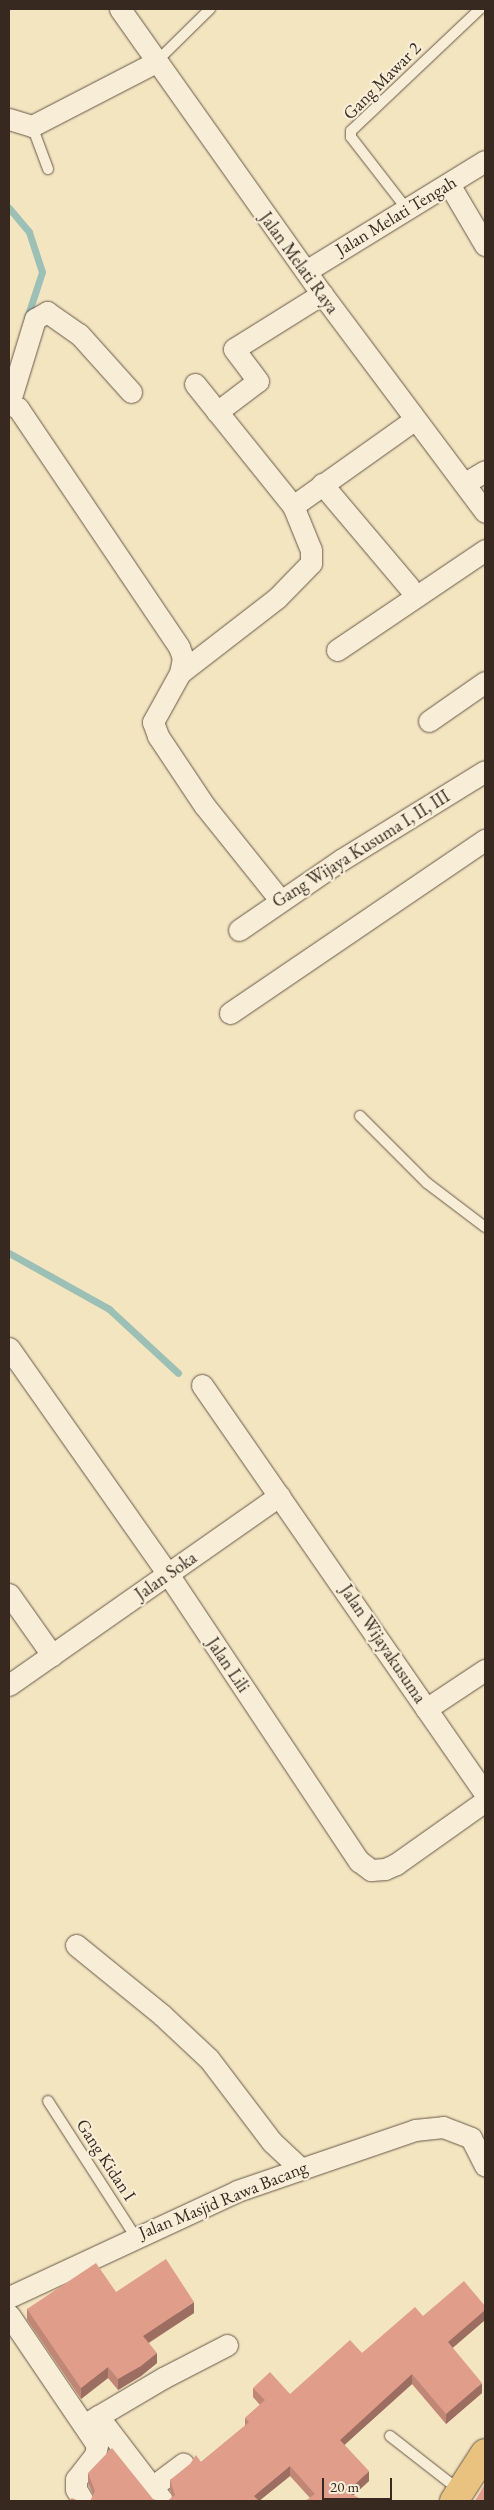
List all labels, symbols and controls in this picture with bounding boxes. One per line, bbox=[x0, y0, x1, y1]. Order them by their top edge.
street label: Gang Mawar 2 bbox=[339, 38, 425, 124]
street label: Jalan Melati Tengah bbox=[332, 171, 460, 261]
street label: Jalan Melati Raya bbox=[255, 208, 343, 318]
street label: Gang Wijaya Kusuma I, II, III bbox=[268, 785, 454, 913]
street label: Jalan Soka bbox=[131, 1547, 201, 1605]
street label: Jalan Wijayakusuma bbox=[335, 1580, 431, 1708]
street label: Jalan Lili bbox=[202, 1633, 254, 1697]
street label: Gang Kidan I bbox=[72, 2115, 140, 2205]
street label: Jalan Masjid Rawa Bacang bbox=[136, 2156, 310, 2244]
scale bar bbox=[324, 2468, 394, 2500]
text: 20 m bbox=[330, 2477, 359, 2496]

